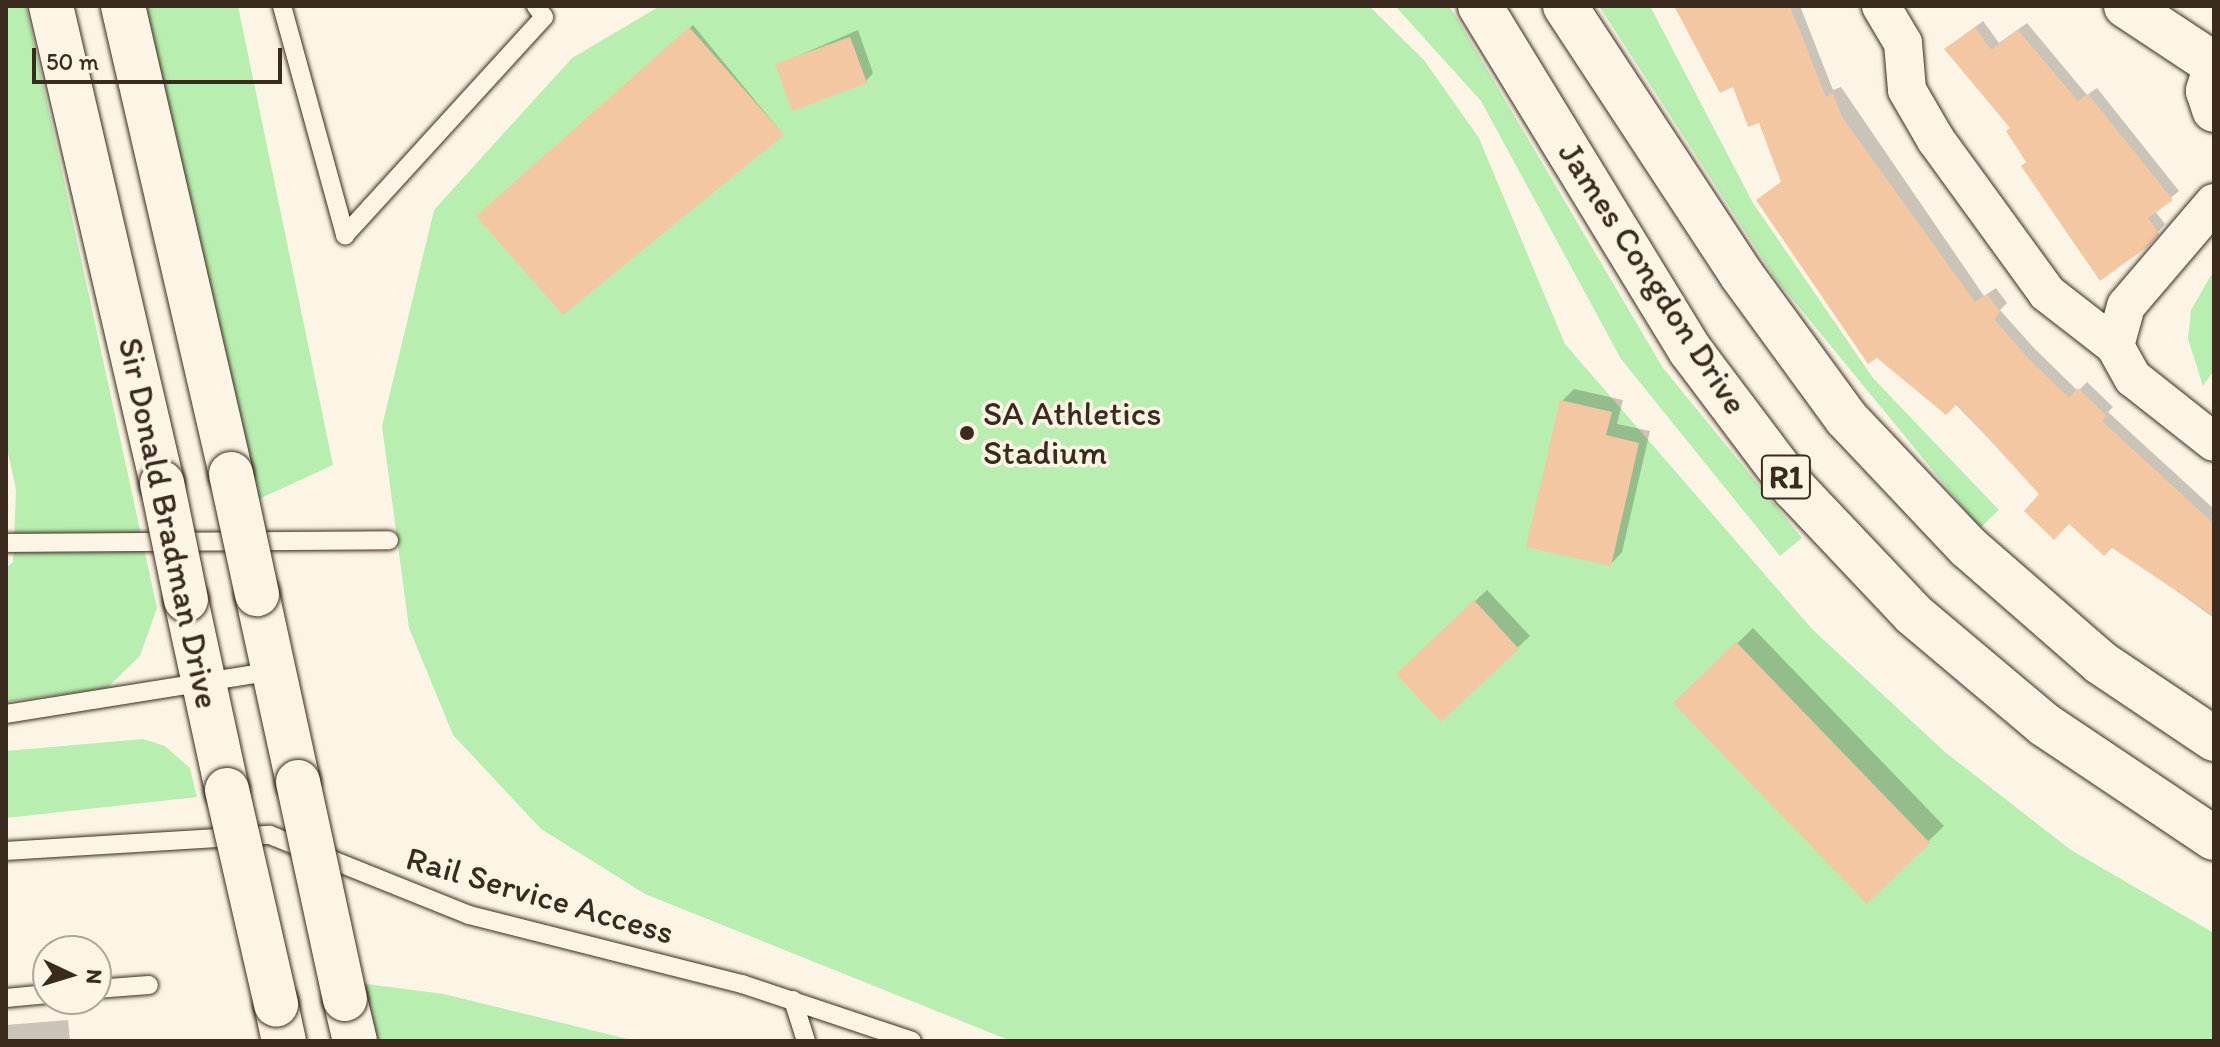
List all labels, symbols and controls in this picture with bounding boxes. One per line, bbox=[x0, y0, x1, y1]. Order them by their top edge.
scale bar bbox=[36, 32, 286, 82]
text: 50 m bbox=[46, 47, 99, 76]
street label: James Congdon Drive bbox=[1550, 134, 1756, 422]
street label: Sir Donald Bradman Drive bbox=[109, 333, 229, 713]
place label: SA Athletics Stadium bbox=[983, 393, 1162, 472]
marker: SA Athletics Stadium bbox=[958, 424, 976, 442]
road number: R1 bbox=[1760, 449, 1812, 505]
street label: Rail Service Access bbox=[401, 837, 679, 953]
north arrow bbox=[32, 935, 112, 1015]
text: N bbox=[80, 968, 108, 985]

